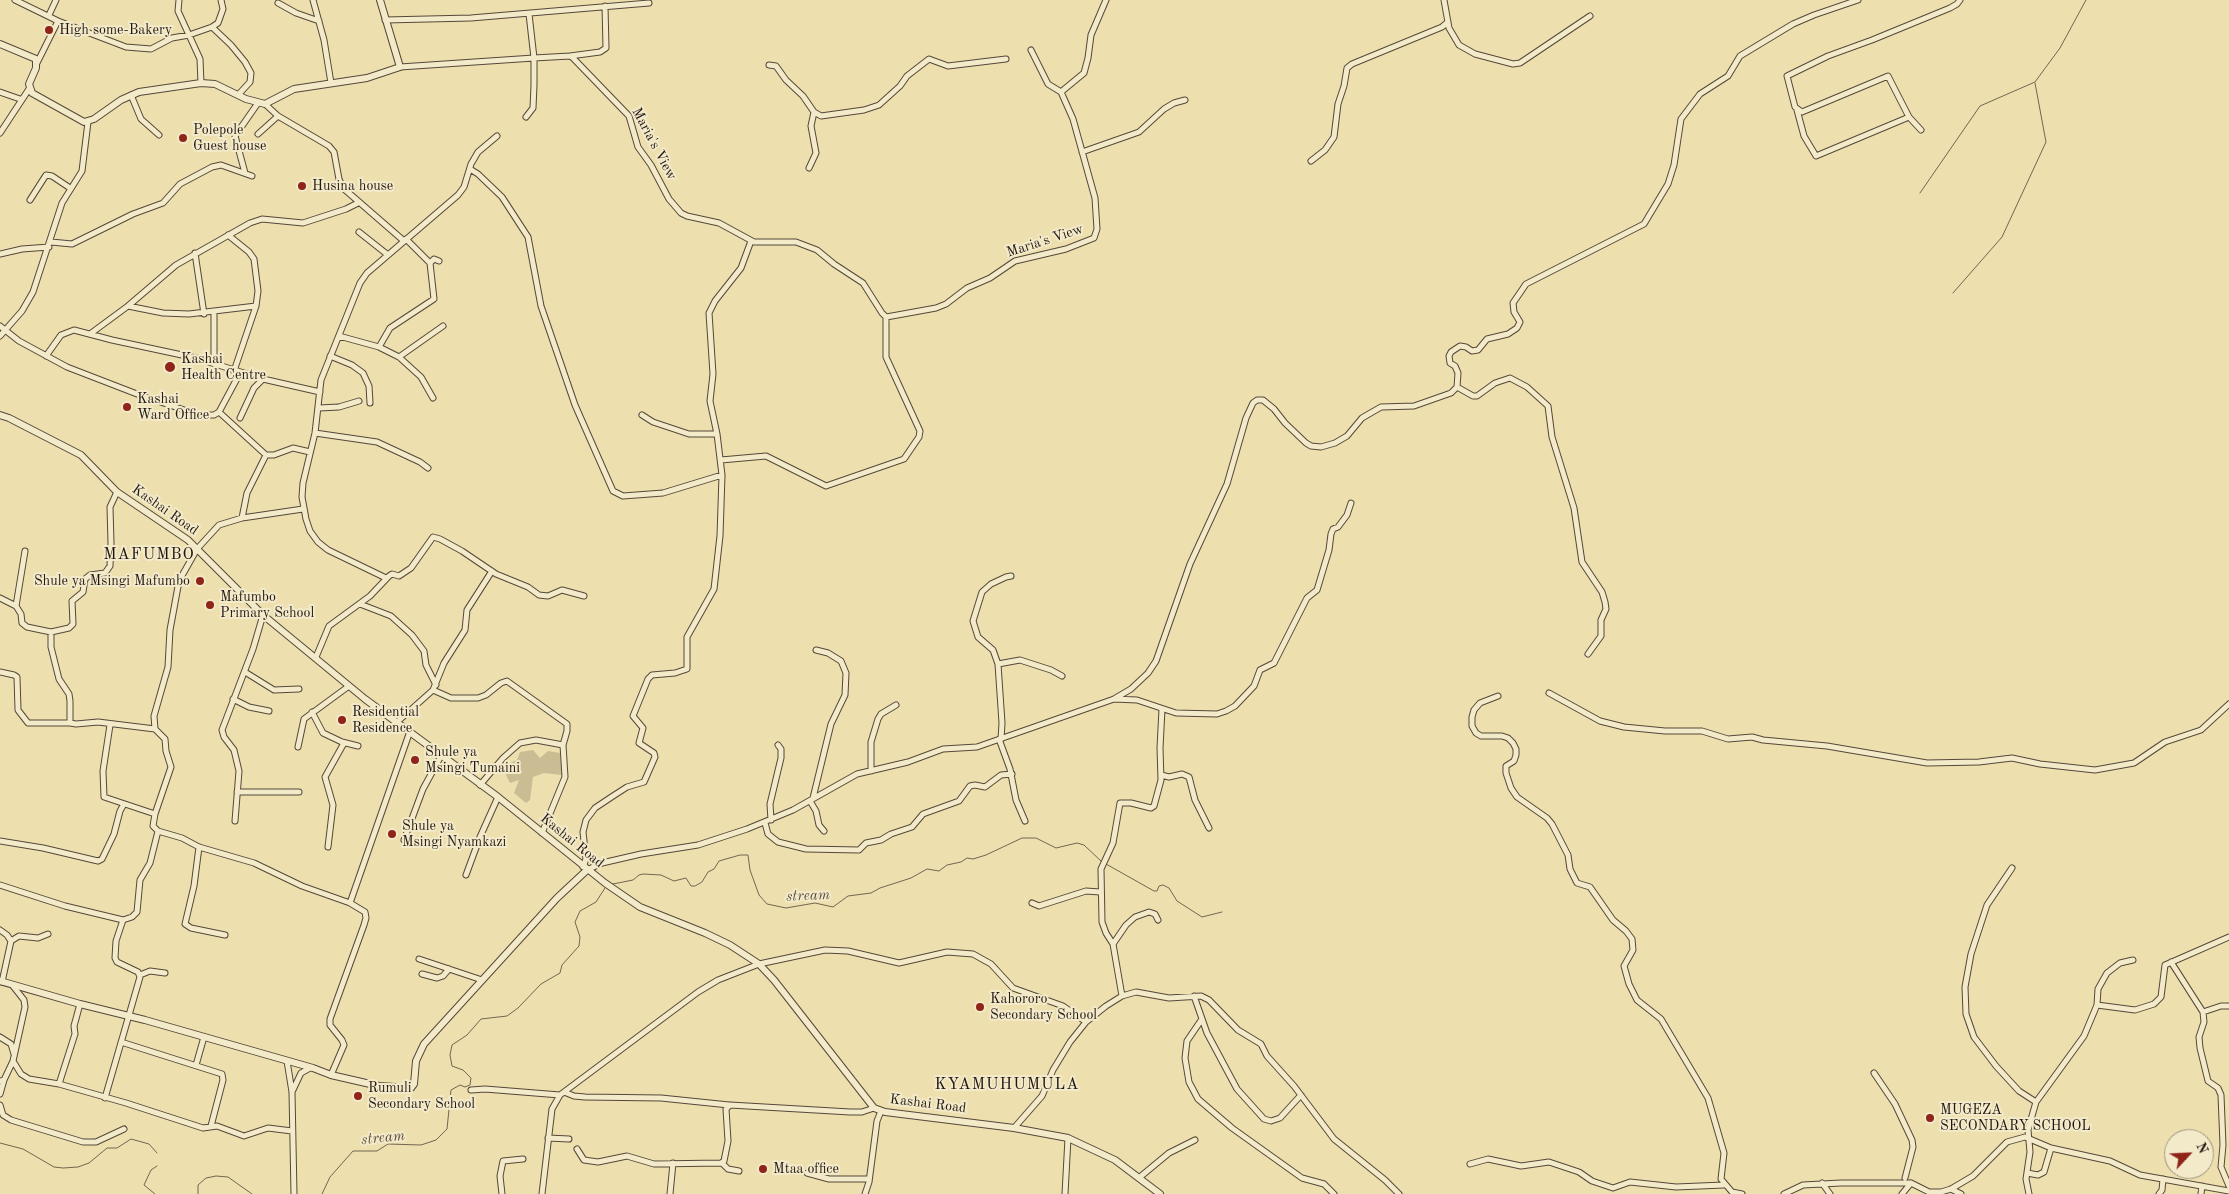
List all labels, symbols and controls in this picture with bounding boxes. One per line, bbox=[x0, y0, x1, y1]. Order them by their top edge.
place label: High some-Bakery bbox=[59, 22, 172, 38]
marker: High some-Bakery bbox=[43, 24, 55, 36]
street label: Maria's View bbox=[628, 105, 680, 183]
place label: Polepole Guest house bbox=[193, 122, 266, 154]
marker: Polepole Guest house bbox=[177, 132, 189, 144]
place label: Husina house bbox=[312, 178, 393, 194]
marker: Husina house bbox=[296, 180, 308, 192]
street label: Maria's View bbox=[1004, 221, 1086, 261]
place label: Kashai Health Centre bbox=[181, 351, 266, 384]
marker: Kashai Health Centre bbox=[163, 360, 177, 374]
place label: Kashai Ward Office bbox=[137, 391, 209, 424]
marker: Kashai Ward Office bbox=[121, 401, 133, 413]
street label: Kashai Road bbox=[129, 481, 201, 539]
district label: MAFUMBO bbox=[102, 545, 196, 565]
place label: Shule ya Msingi Mafumbo bbox=[34, 573, 190, 589]
marker: Shule ya Msingi Mafumbo bbox=[194, 575, 206, 587]
place label: Mafumbo Primary School bbox=[220, 589, 314, 622]
marker: Mafumbo Primary School bbox=[204, 599, 216, 611]
place label: Residential Residence bbox=[352, 704, 419, 736]
marker: Residential Residence bbox=[336, 714, 348, 726]
place label: Shule ya Msingi Tumaini bbox=[425, 744, 520, 776]
marker: Shule ya Msingi Tumaini bbox=[409, 754, 421, 766]
street label: Kashai Road bbox=[537, 810, 607, 872]
place label: Shule ya Msingi Nyamkazi bbox=[402, 818, 506, 850]
marker: Shule ya Msingi Nyamkazi bbox=[386, 828, 398, 840]
water label: stream bbox=[786, 886, 830, 906]
place label: Kahororo Secondary School bbox=[990, 991, 1097, 1024]
marker: Kahororo Secondary School bbox=[974, 1001, 986, 1013]
district label: KYAMUHUMULA bbox=[933, 1075, 1081, 1095]
place label: Rumuli Secondary School bbox=[368, 1080, 475, 1112]
marker: Rumuli Secondary School bbox=[352, 1090, 364, 1102]
street label: Kashai Road bbox=[889, 1091, 967, 1117]
place label: MUGEZA SECONDARY SCHOOL bbox=[1940, 1102, 2091, 1134]
marker: MUGEZA SECONDARY SCHOOL bbox=[1924, 1112, 1936, 1124]
water label: stream bbox=[360, 1127, 406, 1149]
north arrow bbox=[2164, 1129, 2214, 1179]
text: N bbox=[2193, 1140, 2210, 1156]
place label: Mtaa office bbox=[773, 1161, 839, 1177]
marker: Mtaa office bbox=[757, 1163, 769, 1175]

